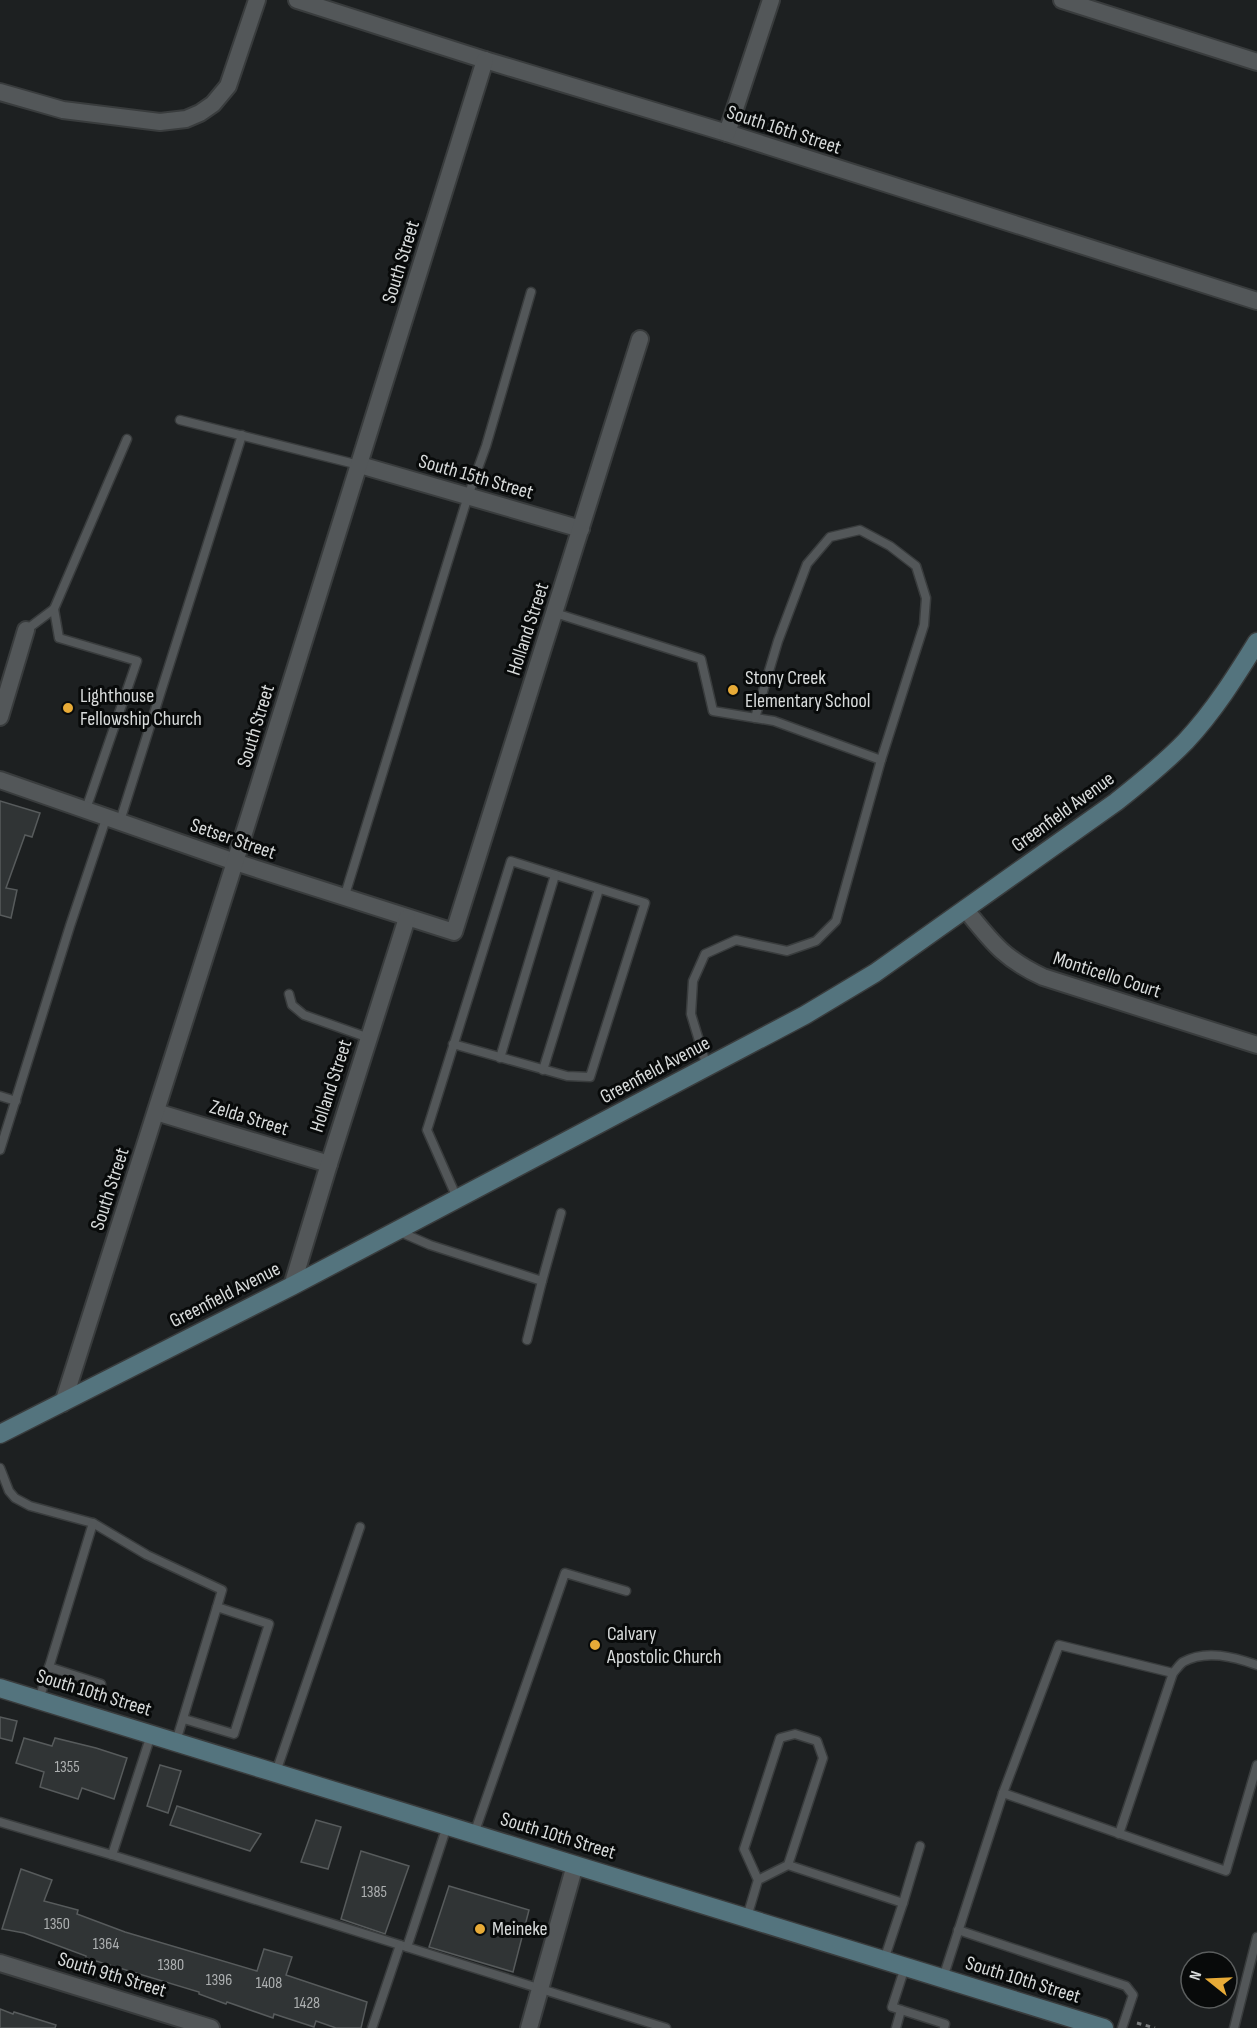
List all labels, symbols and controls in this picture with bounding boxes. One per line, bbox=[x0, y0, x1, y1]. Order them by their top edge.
street label: South 16th Street bbox=[724, 100, 844, 160]
street label: South Street bbox=[377, 218, 425, 306]
street label: South 15th Street bbox=[416, 449, 536, 505]
street label: Holland Street bbox=[502, 580, 554, 678]
place label: Stony Creek Elementary School bbox=[745, 666, 871, 713]
street label: South Street bbox=[232, 682, 280, 770]
marker: Stony Creek Elementary School bbox=[726, 683, 740, 697]
place label: Lighthouse Fellowship Church bbox=[80, 684, 202, 731]
marker: Lighthouse Fellowship Church bbox=[61, 701, 75, 715]
street label: Greenfield Avenue bbox=[1007, 767, 1119, 857]
street label: Setser Street bbox=[187, 813, 279, 865]
street label: Monticello Court bbox=[1050, 946, 1164, 1004]
street label: Greenfield Avenue bbox=[596, 1031, 714, 1109]
street label: Holland Street bbox=[305, 1037, 357, 1135]
street label: Zelda Street bbox=[207, 1095, 291, 1141]
street label: South Street bbox=[85, 1145, 135, 1233]
street label: Greenfield Avenue bbox=[166, 1257, 284, 1333]
place label: Calvary Apostolic Church bbox=[606, 1622, 722, 1669]
marker: Calvary Apostolic Church bbox=[588, 1638, 602, 1652]
street label: South 10th Street bbox=[34, 1664, 154, 1722]
house number: 1355 bbox=[54, 1758, 80, 1777]
street label: South 10th Street bbox=[498, 1807, 618, 1865]
house number: 1385 bbox=[361, 1883, 387, 1902]
house number: 1350 bbox=[44, 1915, 70, 1934]
place label: Meineke bbox=[492, 1917, 548, 1941]
marker: Meineke bbox=[473, 1922, 487, 1936]
house number: 1364 bbox=[93, 1935, 119, 1954]
street label: South 9th Street bbox=[55, 1947, 169, 2003]
north arrow bbox=[1179, 1950, 1239, 2010]
street label: South 10th Street bbox=[963, 1951, 1083, 2009]
house number: 1380 bbox=[158, 1956, 184, 1975]
text: N bbox=[1186, 1969, 1207, 1983]
house number: 1396 bbox=[206, 1971, 232, 1990]
house number: 1408 bbox=[256, 1974, 282, 1993]
house number: 1428 bbox=[294, 1994, 320, 2013]

